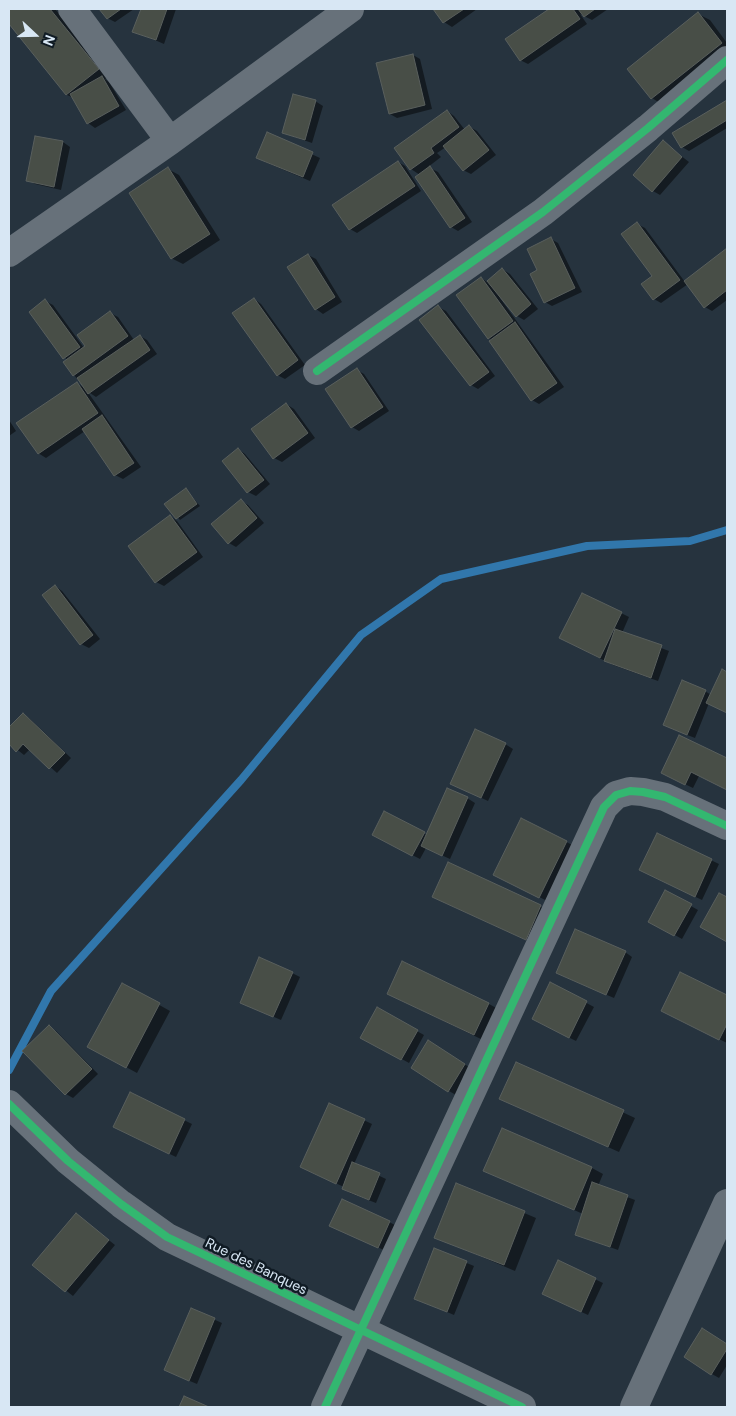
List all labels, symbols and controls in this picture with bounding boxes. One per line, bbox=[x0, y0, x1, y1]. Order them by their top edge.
north arrow bbox=[10, 10, 60, 60]
text: N bbox=[39, 32, 59, 48]
street label: Rue des Banques bbox=[202, 1235, 310, 1299]

